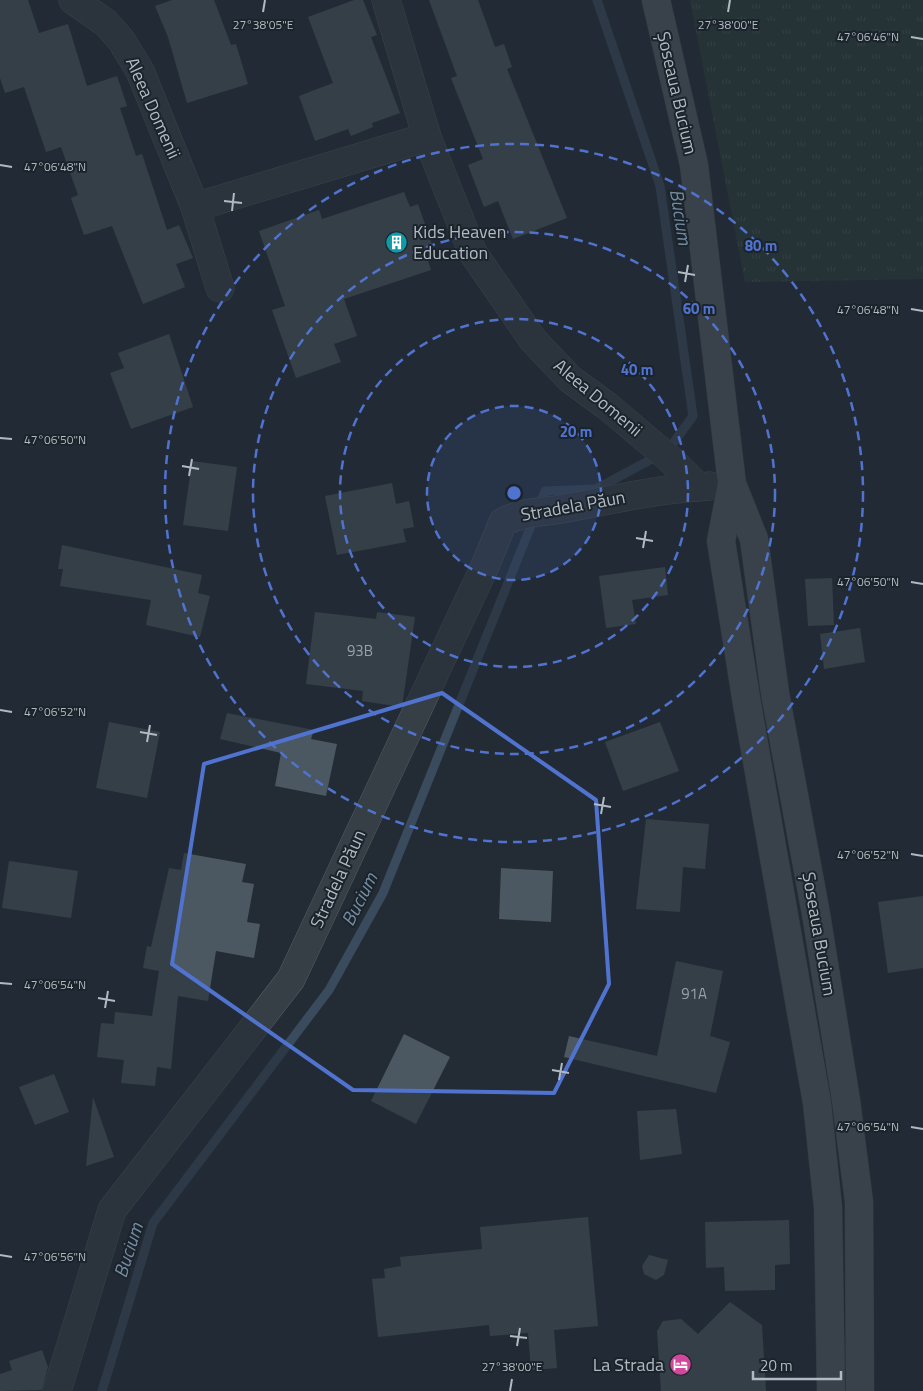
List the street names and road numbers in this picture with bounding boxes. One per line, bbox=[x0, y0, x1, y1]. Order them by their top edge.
street label: Șoseaua Bucium bbox=[650, 29, 705, 157]
street label: Aleea Domenii bbox=[119, 53, 188, 163]
street label: Aleea Domenii bbox=[548, 352, 649, 443]
street label: Stradela Păun bbox=[518, 483, 627, 528]
street label: Stradela Păun bbox=[303, 825, 372, 932]
street label: Șoseaua Bucium bbox=[795, 870, 844, 998]

